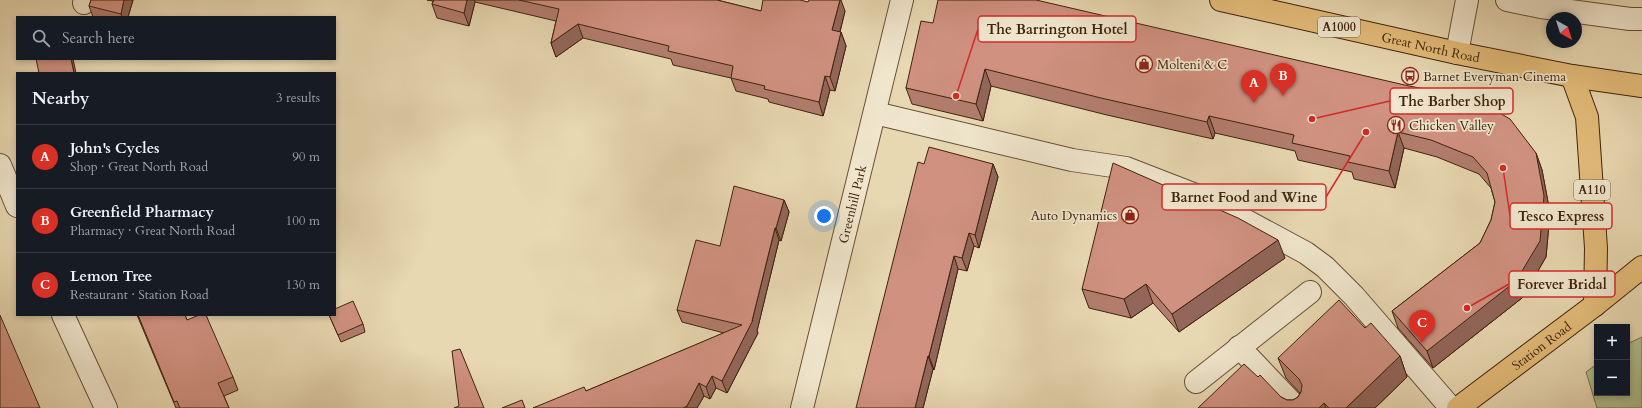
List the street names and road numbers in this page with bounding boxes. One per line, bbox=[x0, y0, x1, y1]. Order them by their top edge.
road number: A1000 bbox=[1318, 17, 1360, 37]
street label: Great North Road bbox=[1380, 28, 1482, 67]
street label: Greenhill Park bbox=[835, 163, 871, 245]
road number: A110 bbox=[1574, 180, 1610, 200]
street label: Station Road bbox=[1508, 318, 1575, 375]

